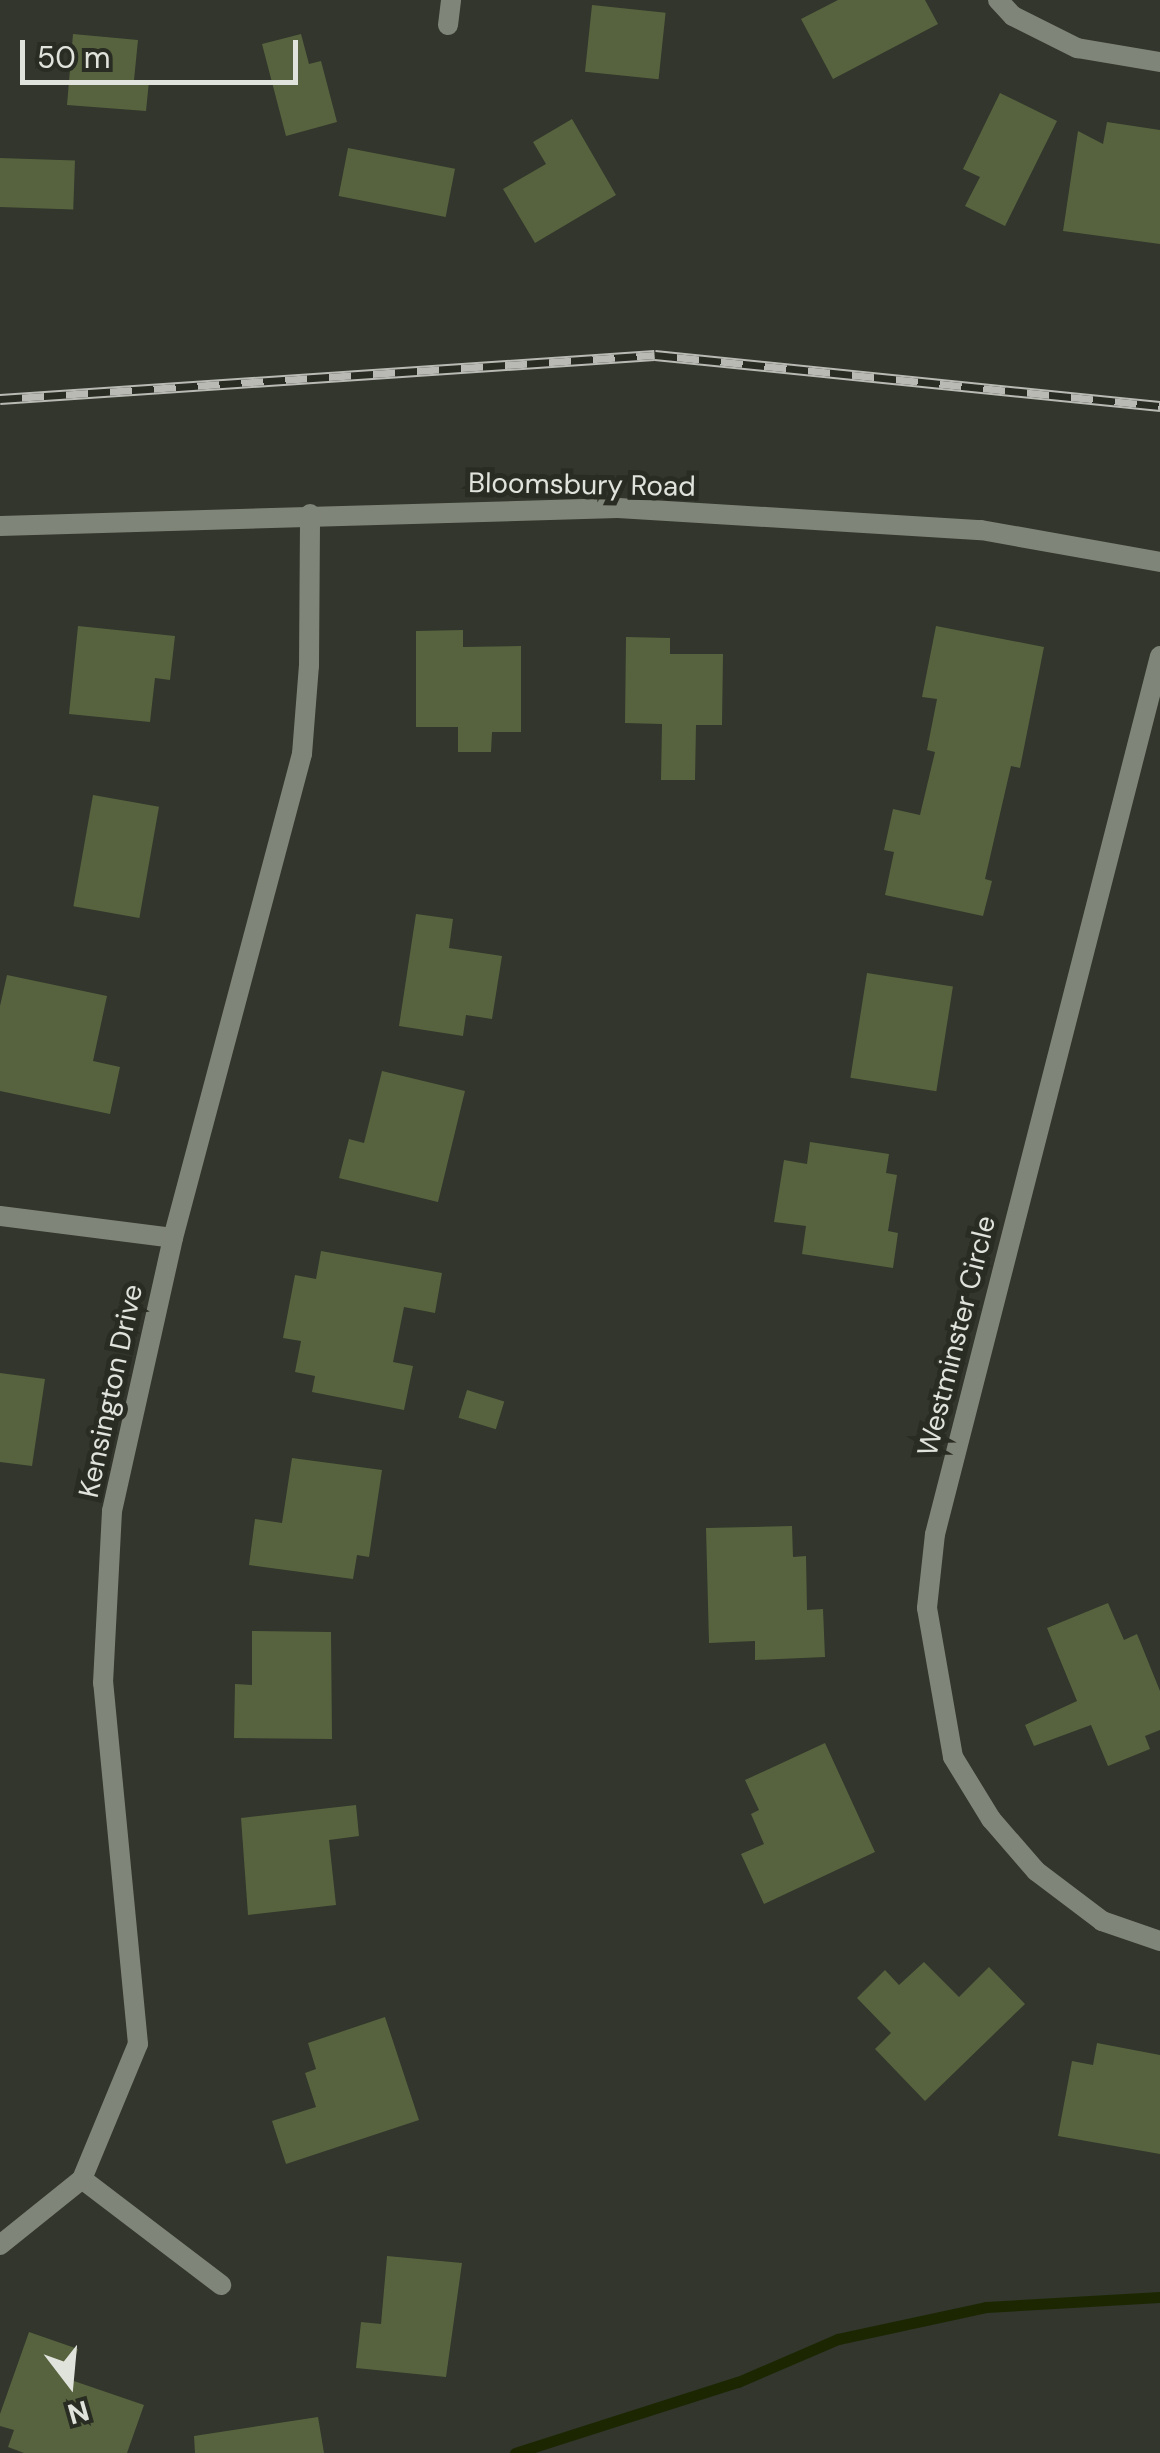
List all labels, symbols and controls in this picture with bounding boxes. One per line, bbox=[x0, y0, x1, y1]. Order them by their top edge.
scale bar bbox=[25, 20, 302, 82]
text: 50 m bbox=[37, 38, 111, 77]
street label: Bloomsbury Road bbox=[468, 466, 696, 504]
street label: Westminster Circle bbox=[911, 1212, 1003, 1460]
street label: Kensington Drive bbox=[72, 1281, 150, 1501]
north arrow bbox=[20, 2333, 120, 2433]
text: N bbox=[63, 2392, 93, 2433]

